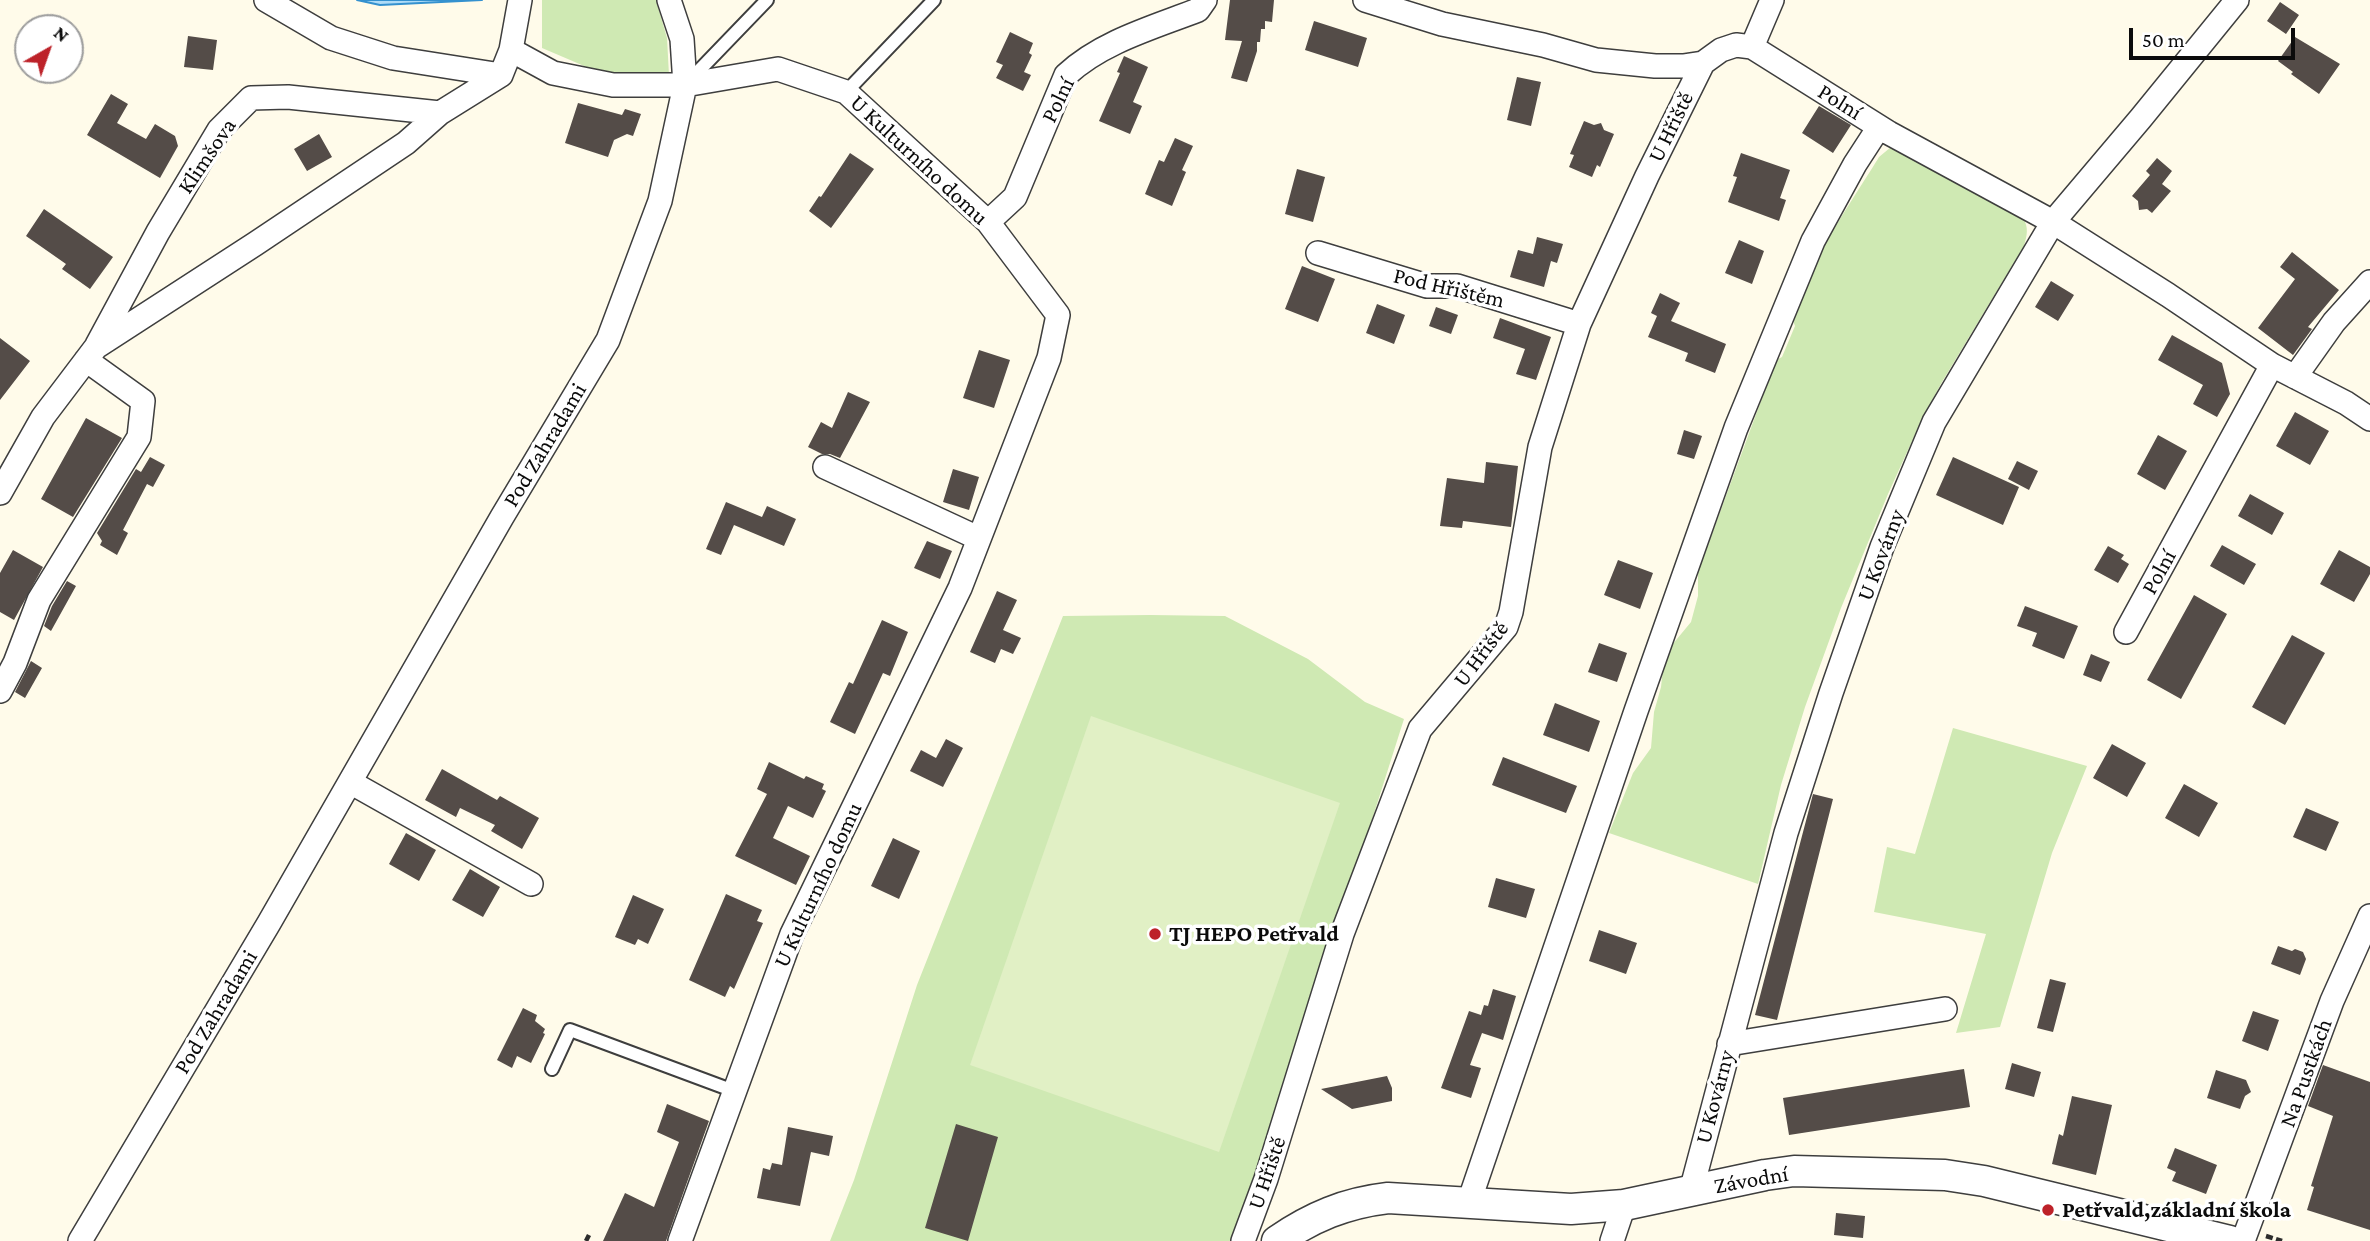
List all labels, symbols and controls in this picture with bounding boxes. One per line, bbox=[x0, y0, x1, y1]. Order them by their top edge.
north arrow bbox=[14, 14, 84, 84]
scale bar bbox=[2132, 14, 2298, 58]
text: N bbox=[50, 22, 73, 46]
text: 50 m bbox=[2142, 28, 2185, 52]
street label: Polní bbox=[1035, 73, 1081, 127]
street label: Polní bbox=[1813, 78, 1867, 126]
street label: U Hřiště bbox=[1642, 87, 1700, 167]
street label: U Kulturního domu bbox=[844, 89, 994, 231]
street label: Klimšova bbox=[172, 113, 242, 199]
street label: Pod Hřištěm bbox=[1391, 262, 1507, 314]
street label: Pod Zahradami bbox=[497, 378, 593, 512]
street label: U Kovárny bbox=[1851, 505, 1911, 605]
street label: Polní bbox=[2136, 545, 2182, 599]
street label: U Hřiště bbox=[1447, 616, 1515, 692]
street label: U Kulturního domu bbox=[768, 798, 868, 972]
place label: TJ HEPO Petřvald bbox=[1169, 920, 1339, 948]
marker: TJ HEPO Petřvald bbox=[1147, 926, 1163, 942]
street label: Pod Zahradami bbox=[168, 945, 264, 1079]
street label: Na Pustkách bbox=[2274, 1015, 2338, 1131]
street label: U Kovárny bbox=[1689, 1047, 1741, 1147]
street label: U Hřiště bbox=[1242, 1133, 1292, 1213]
street label: Závodní bbox=[1712, 1160, 1790, 1200]
place label: Petřvald,základní škola bbox=[2062, 1196, 2291, 1224]
marker: Petřvald,základní škola bbox=[2040, 1202, 2056, 1218]

